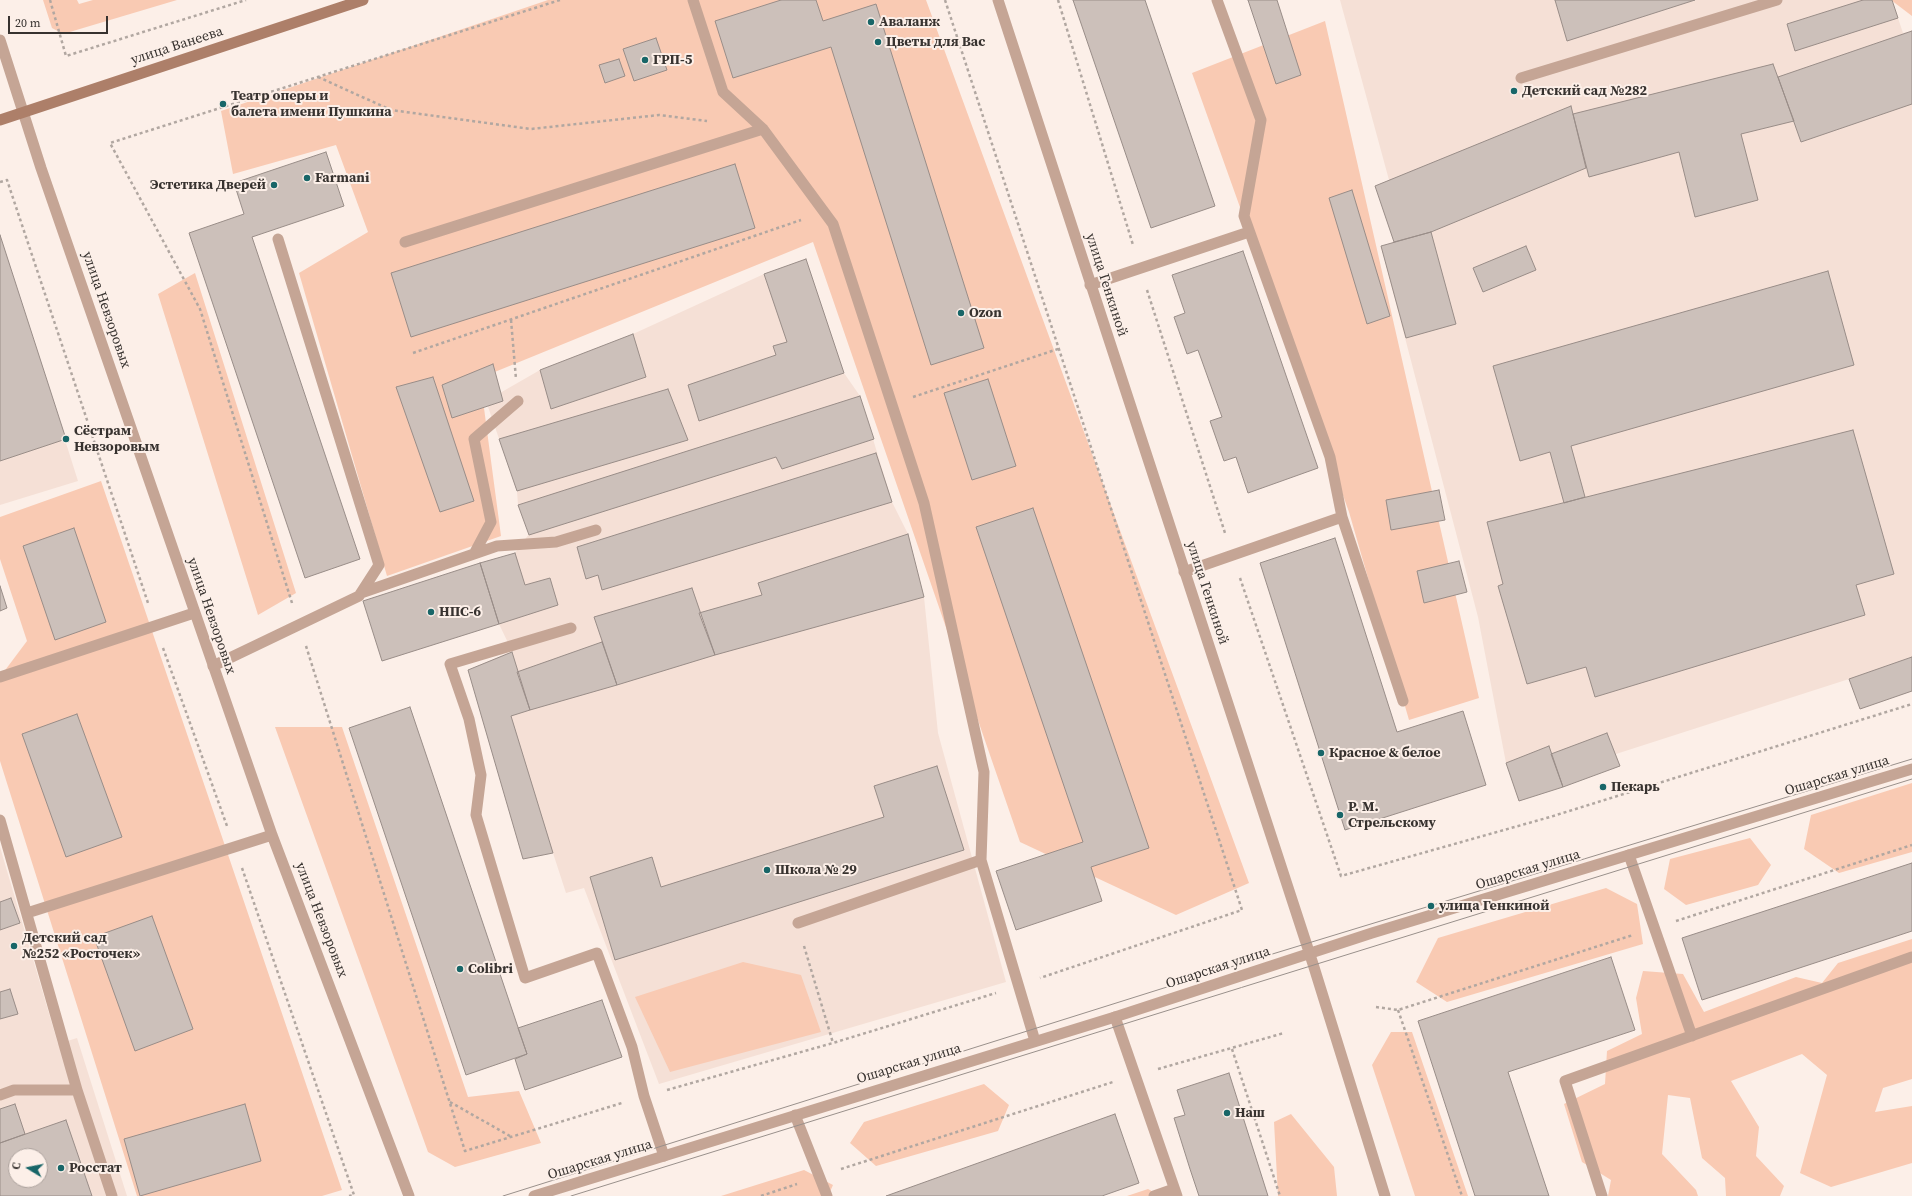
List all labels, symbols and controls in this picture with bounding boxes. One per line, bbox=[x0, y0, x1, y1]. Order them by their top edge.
scale bar bbox=[10, 8, 110, 34]
place label: Аваланж bbox=[879, 14, 940, 30]
text: 20 m bbox=[15, 15, 41, 31]
marker: Аваланж bbox=[866, 17, 876, 27]
street label: улица Ванеева bbox=[129, 23, 225, 69]
place label: Цветы для Вас bbox=[886, 34, 985, 50]
marker: Цветы для Вас bbox=[873, 37, 883, 47]
place label: ГРП-5 bbox=[653, 52, 692, 68]
marker: ГРП-5 bbox=[640, 55, 650, 65]
place label: Детский сад №282 bbox=[1522, 83, 1647, 99]
marker: Детский сад №282 bbox=[1509, 86, 1519, 96]
place label: Театр оперы и балета имени Пушкина bbox=[231, 88, 392, 120]
marker: Театр оперы и балета имени Пушкина bbox=[218, 99, 228, 109]
place label: Farmani bbox=[315, 170, 369, 186]
marker: Farmani bbox=[302, 173, 312, 183]
place label: Эстетика Дверей bbox=[150, 177, 266, 193]
marker: Эстетика Дверей bbox=[269, 180, 279, 190]
street label: улица Генкиной bbox=[1081, 231, 1131, 339]
street label: улица Невзоровых bbox=[78, 249, 134, 371]
place label: Ozon bbox=[969, 305, 1002, 321]
marker: Ozon bbox=[956, 308, 966, 318]
place label: Сёстрам Невзоровым bbox=[74, 423, 160, 456]
marker: Сёстрам Невзоровым bbox=[61, 434, 71, 444]
street label: улица Генкиной bbox=[1182, 539, 1232, 647]
street label: улица Невзоровых bbox=[183, 555, 239, 677]
place label: НПС-6 bbox=[439, 604, 481, 620]
marker: НПС-6 bbox=[426, 607, 436, 617]
place label: Красное & белое bbox=[1329, 745, 1441, 761]
marker: Красное & белое bbox=[1316, 748, 1326, 758]
street label: Ошарская улица bbox=[1783, 752, 1891, 800]
place label: Пекарь bbox=[1611, 779, 1660, 795]
marker: Пекарь bbox=[1598, 782, 1608, 792]
place label: Р. М. Стрельскому bbox=[1348, 799, 1436, 832]
marker: Р. М. Стрельскому bbox=[1335, 810, 1345, 820]
street label: Ошарская улица bbox=[1474, 846, 1582, 894]
street label: улица Невзоровых bbox=[291, 860, 351, 980]
place label: Школа № 29 bbox=[775, 862, 857, 878]
marker: Школа № 29 bbox=[762, 865, 772, 875]
place label: улица Генкиной bbox=[1439, 898, 1549, 914]
marker: улица Генкиной bbox=[1426, 901, 1436, 911]
place label: Детский сад №252 «Росточек» bbox=[22, 930, 140, 962]
marker: Детский сад №252 «Росточек» bbox=[9, 941, 19, 951]
street label: Ошарская улица bbox=[1164, 943, 1272, 993]
place label: Colibri bbox=[468, 961, 513, 977]
marker: Colibri bbox=[455, 964, 465, 974]
street label: Ошарская улица bbox=[855, 1040, 963, 1088]
place label: Наш bbox=[1235, 1105, 1265, 1121]
marker: Наш bbox=[1222, 1108, 1232, 1118]
street label: Ошарская улица bbox=[546, 1136, 654, 1184]
north arrow bbox=[8, 1148, 48, 1188]
place label: Росстат bbox=[69, 1160, 122, 1176]
text: С bbox=[9, 1161, 25, 1171]
marker: Росстат bbox=[56, 1163, 66, 1173]

